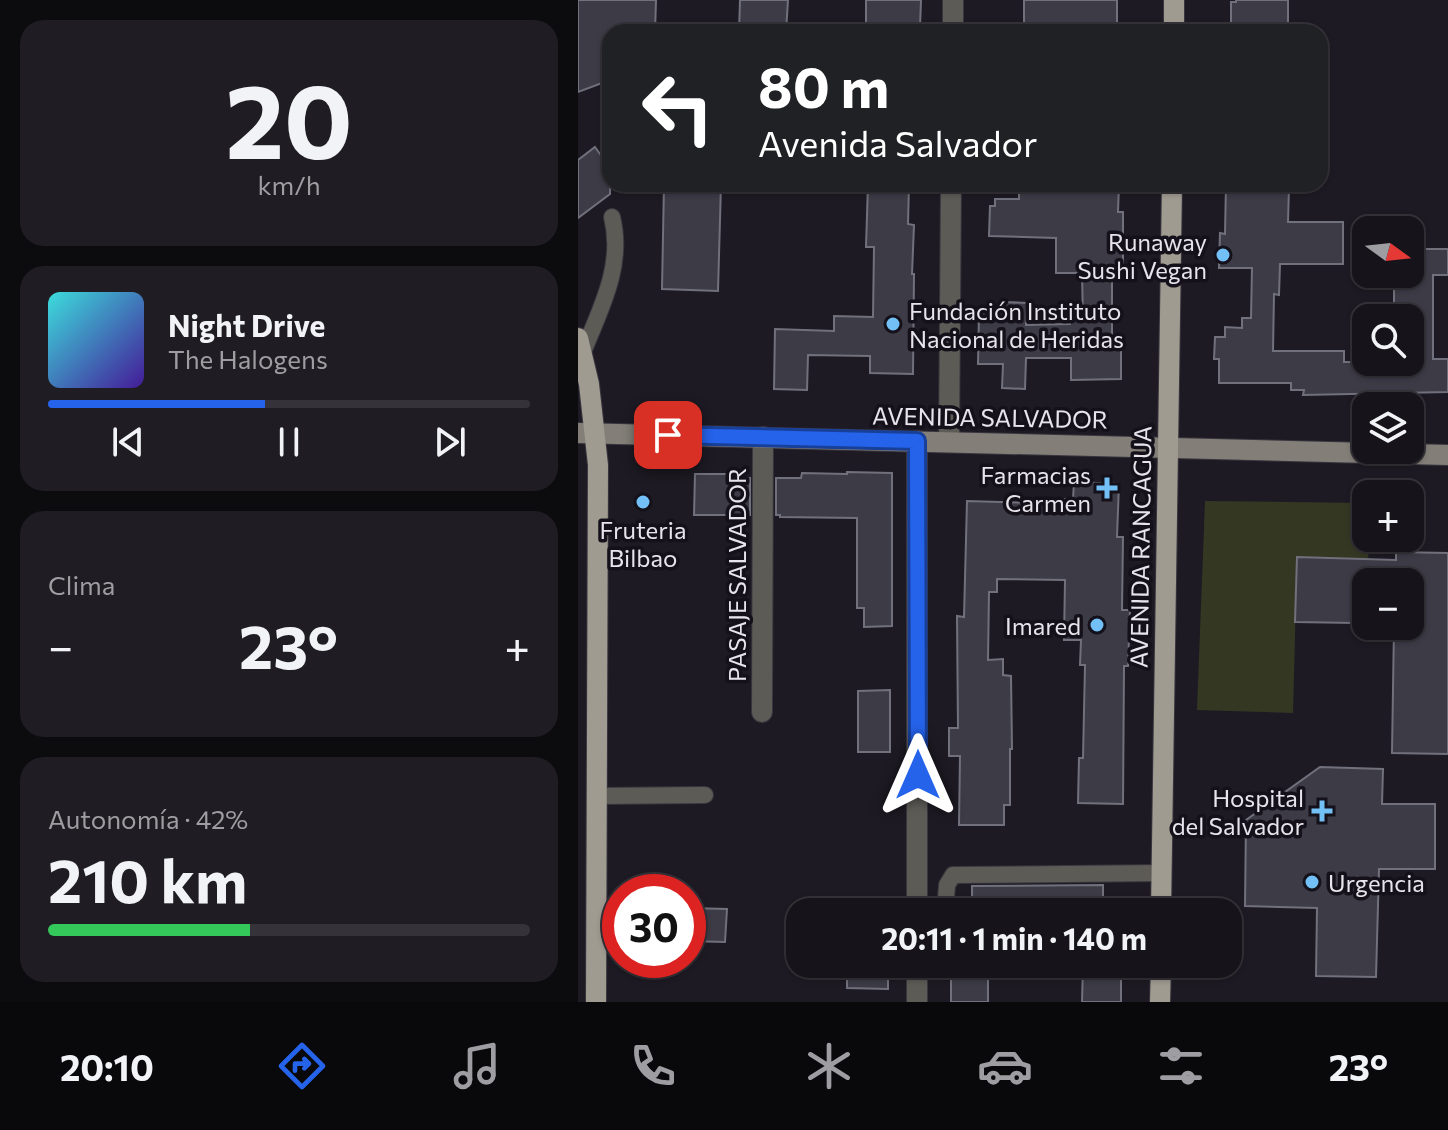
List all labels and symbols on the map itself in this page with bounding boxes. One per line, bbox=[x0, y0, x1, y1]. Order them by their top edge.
north arrow bbox=[1352, 216, 1424, 288]
place label: Runaway Sushi Vegan bbox=[1077, 227, 1207, 284]
marker: Runaway Sushi Vegan bbox=[1214, 246, 1232, 264]
place label: Fundación Instituto Nacional de Heridas bbox=[909, 296, 1124, 353]
marker: Fundación Instituto Nacional de Heridas bbox=[884, 315, 902, 333]
street label: AVENIDA SALVADOR bbox=[872, 400, 1108, 434]
pin bbox=[634, 401, 702, 469]
street label: AVENIDA RANCAGUA bbox=[1123, 426, 1157, 668]
place label: Farmacias Carmen bbox=[981, 460, 1091, 517]
street label: PASAJE SALVADOR bbox=[722, 468, 751, 682]
marker: Farmacias Carmen bbox=[1098, 479, 1116, 497]
marker: Fruteria Bilbao bbox=[634, 493, 652, 511]
place label: Fruteria Bilbao bbox=[599, 515, 687, 572]
place label: Imared bbox=[1005, 611, 1081, 640]
marker: Imared bbox=[1088, 616, 1106, 634]
position arrow bbox=[876, 733, 960, 817]
place label: Hospital del Salvador bbox=[1172, 783, 1304, 840]
marker: Hospital del Salvador bbox=[1311, 800, 1333, 822]
place label: Urgencia bbox=[1328, 868, 1425, 897]
marker: Urgencia bbox=[1303, 873, 1321, 891]
speed limit sign: 30 bbox=[602, 874, 706, 978]

